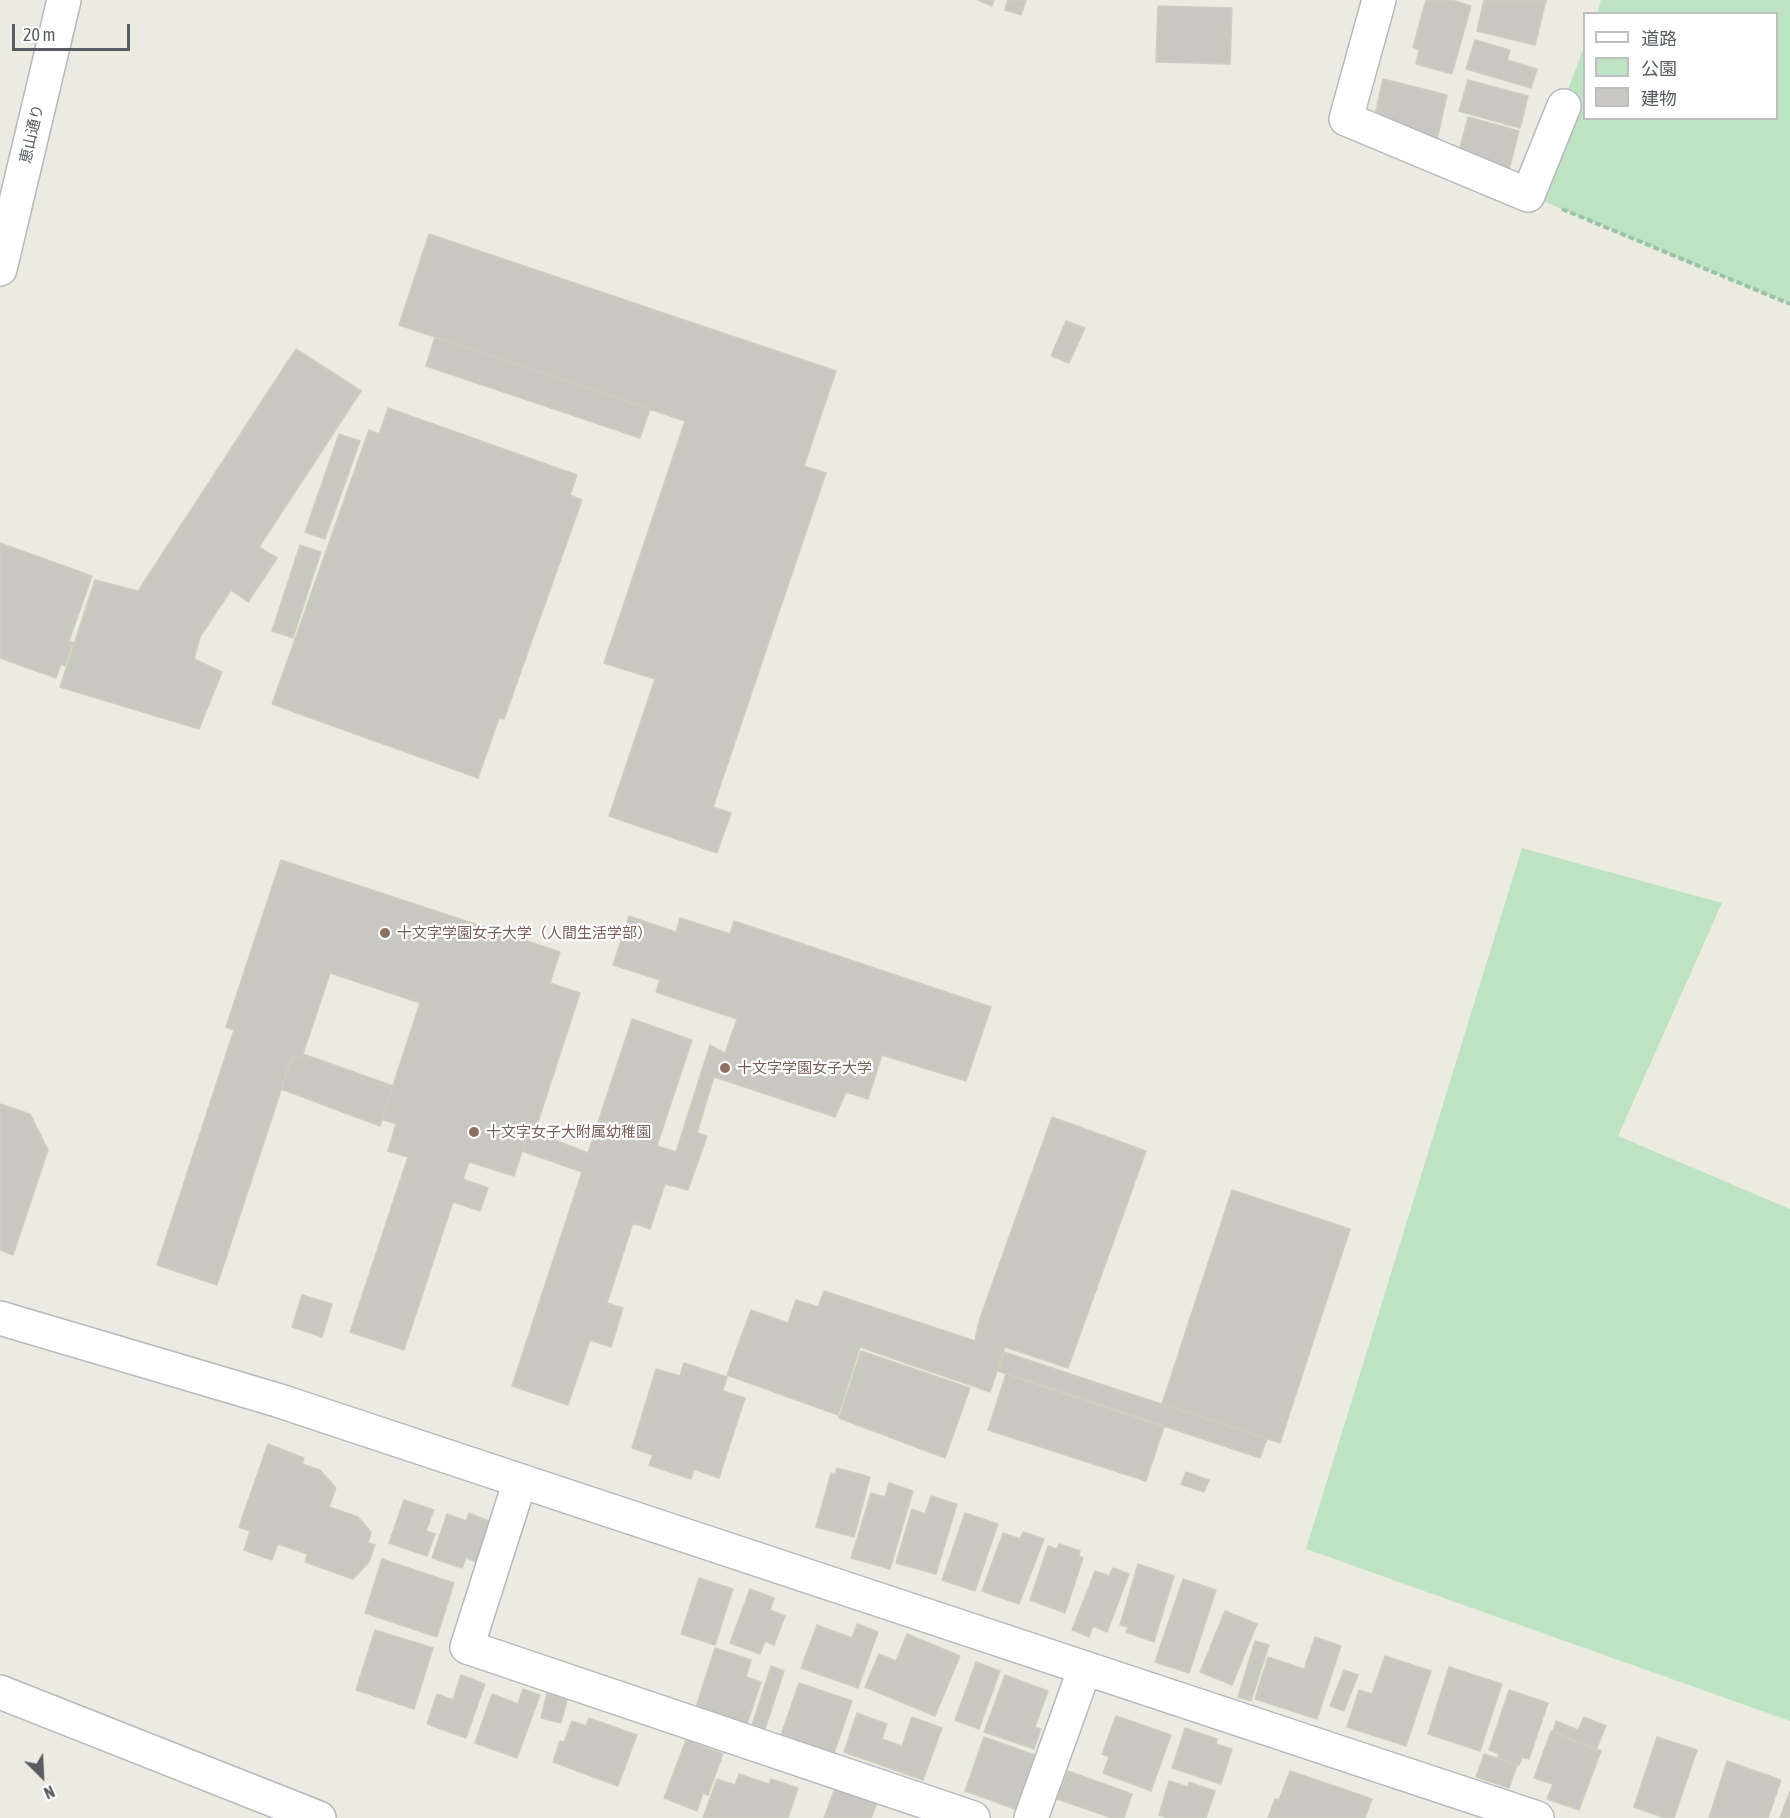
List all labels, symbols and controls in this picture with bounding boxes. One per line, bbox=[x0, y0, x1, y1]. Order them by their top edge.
scale bar bbox=[15, 12, 134, 50]
legend bbox=[1583, 12, 1778, 120]
text: 20 m bbox=[23, 24, 55, 45]
text: 道路 bbox=[1641, 28, 1677, 49]
text: 公園 bbox=[1641, 58, 1677, 79]
text: 建物 bbox=[1641, 88, 1677, 109]
street label: 恵山通り bbox=[16, 103, 48, 165]
place label: 十文字学園女子大学（人間生活学部） bbox=[397, 924, 652, 942]
marker: 十文字学園女子大学（人間生活学部） bbox=[378, 926, 392, 940]
place label: 十文字学園女子大学 bbox=[737, 1059, 872, 1077]
marker: 十文字学園女子大学 bbox=[718, 1061, 732, 1075]
place label: 十文字女子大附属幼稚園 bbox=[486, 1123, 651, 1141]
marker: 十文字女子大附属幼稚園 bbox=[467, 1125, 481, 1139]
north arrow bbox=[12, 1746, 72, 1806]
text: N bbox=[41, 1782, 57, 1803]

